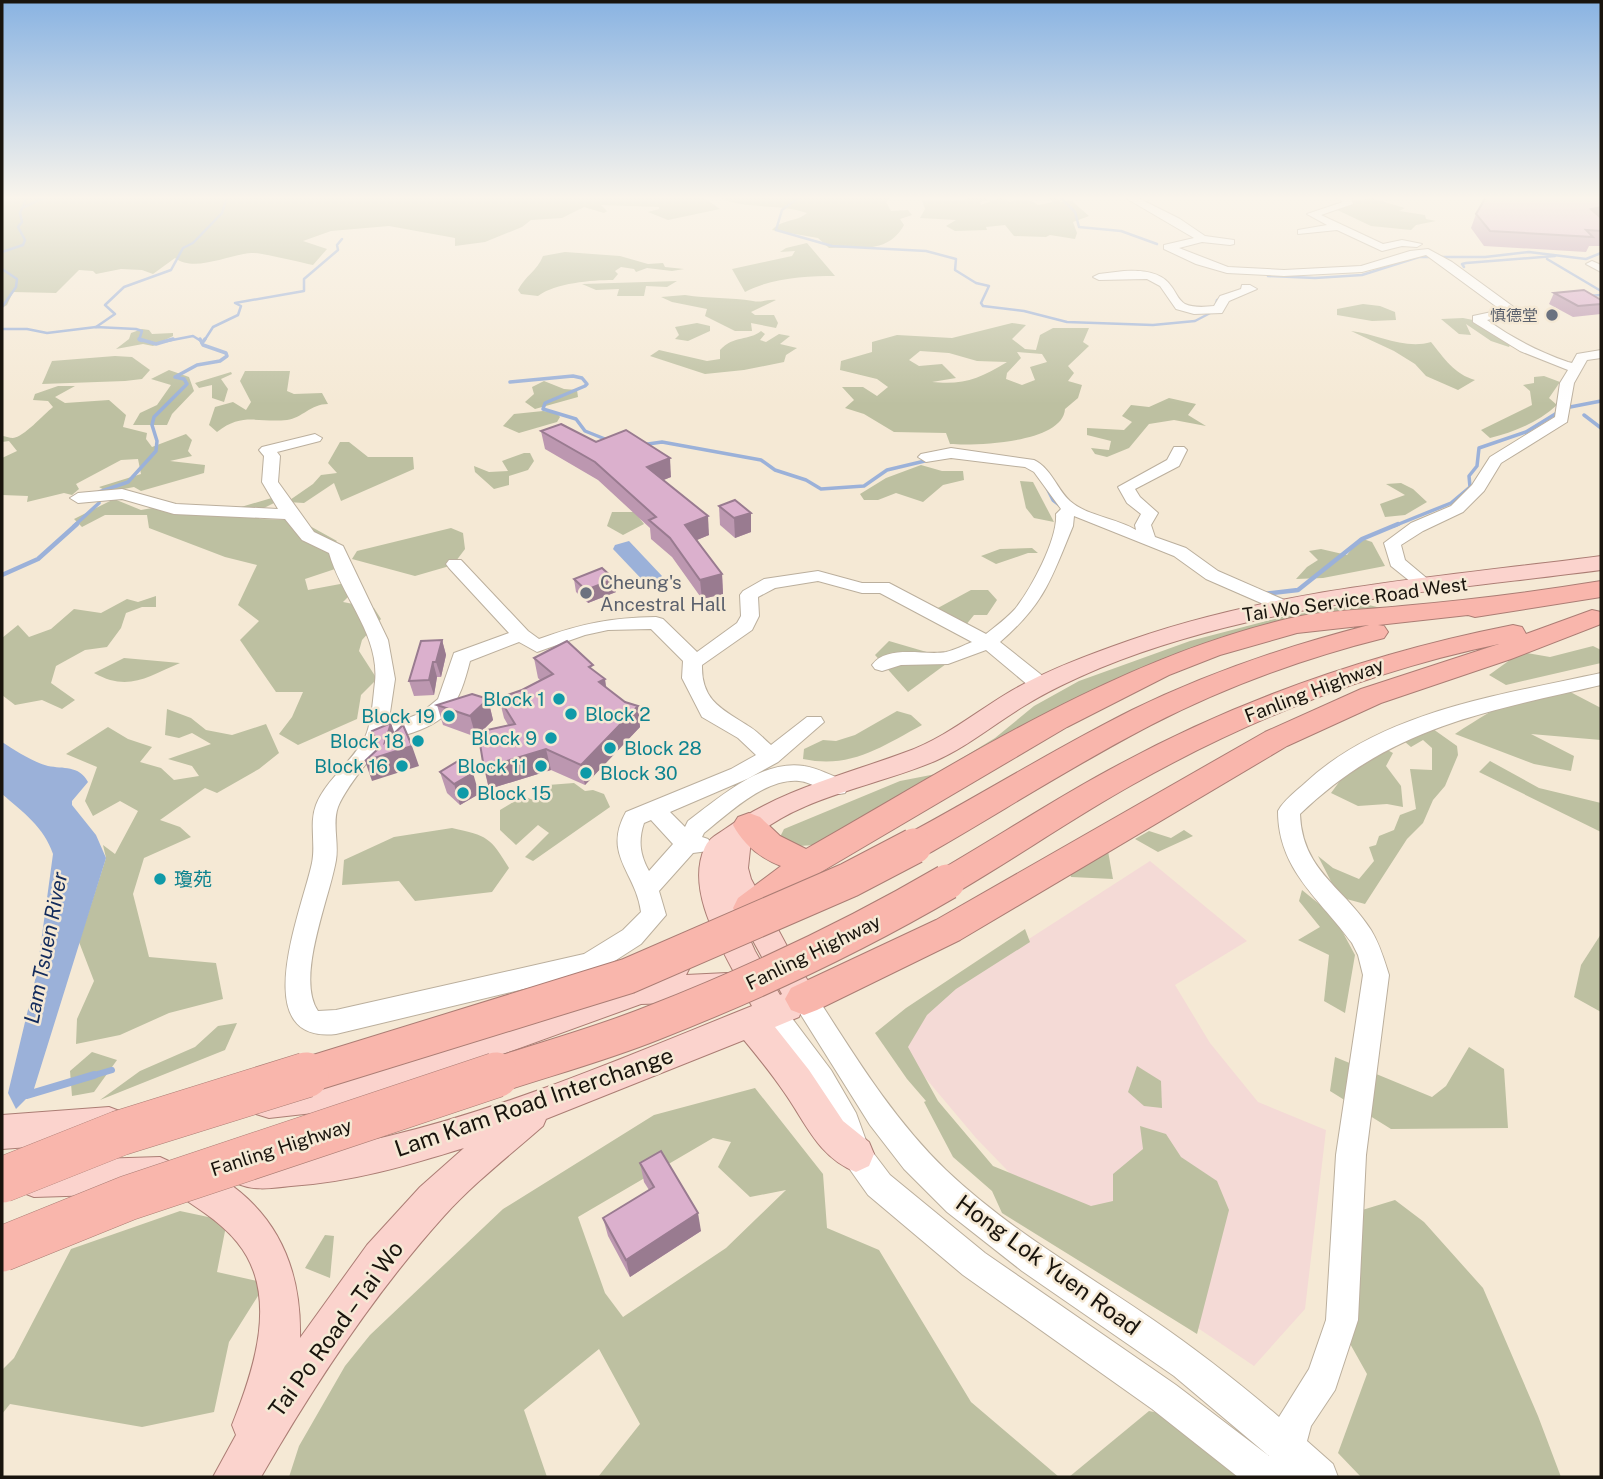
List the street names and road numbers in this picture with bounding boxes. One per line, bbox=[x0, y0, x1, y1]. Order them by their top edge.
street label: Tai Wo Service Road West bbox=[1241, 572, 1469, 626]
street label: Fanling Highway bbox=[1241, 653, 1387, 727]
street label: Fanling Highway bbox=[742, 910, 884, 994]
street label: Lam Kam Road Interchange bbox=[391, 1041, 677, 1162]
street label: Fanling Highway bbox=[208, 1114, 354, 1180]
street label: Hong Lok Yuen Road bbox=[951, 1189, 1145, 1340]
street label: Tai Po Road – Tai Wo bbox=[263, 1235, 409, 1422]

